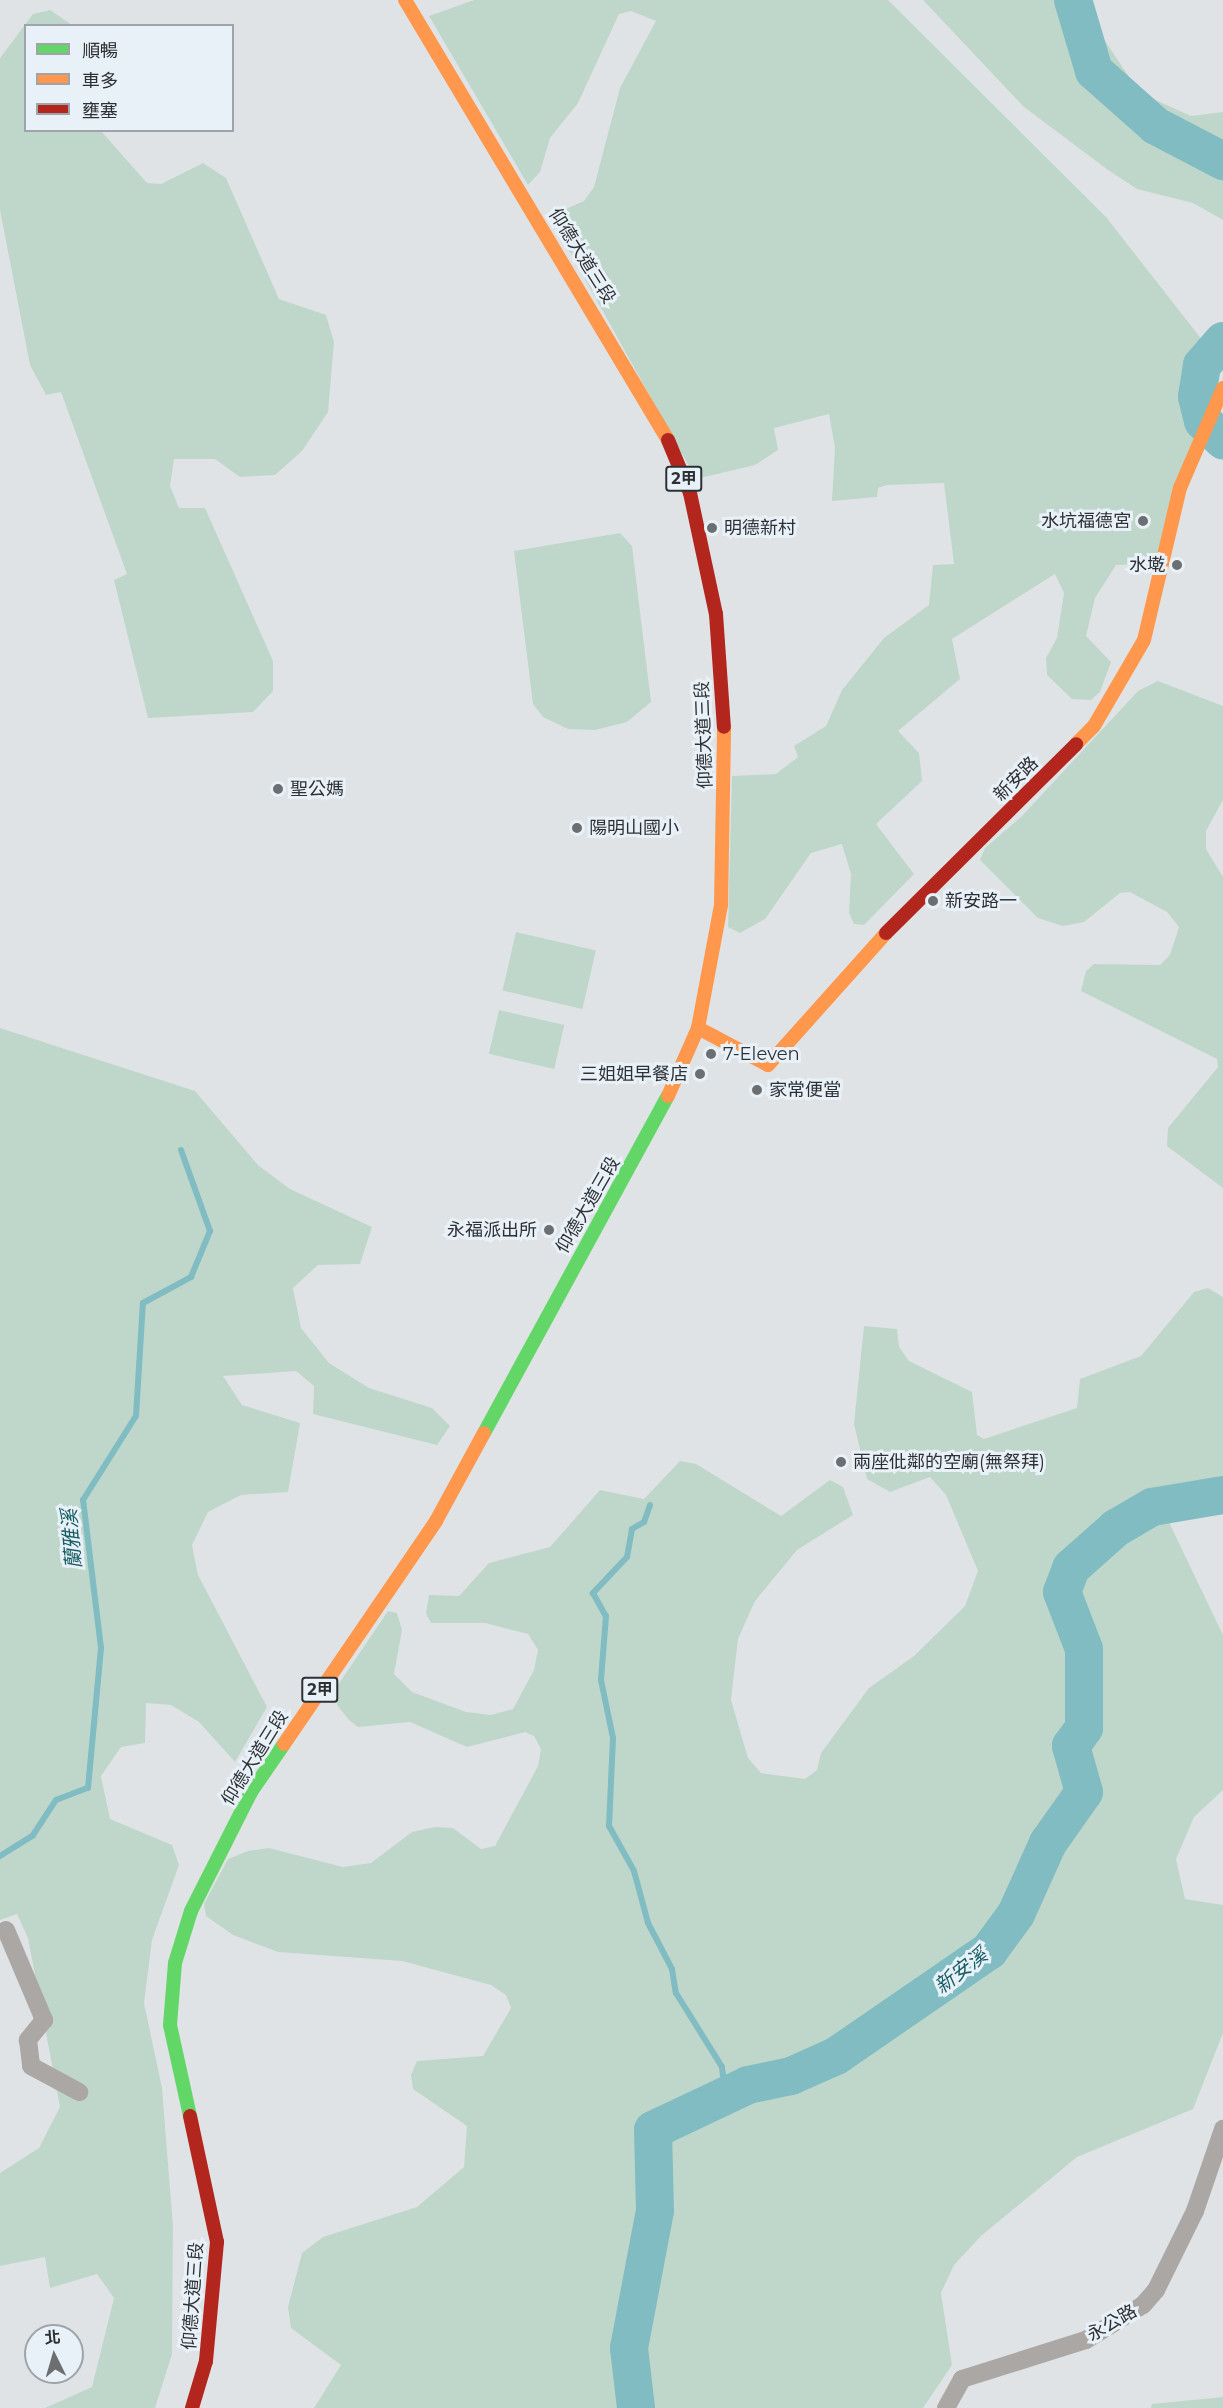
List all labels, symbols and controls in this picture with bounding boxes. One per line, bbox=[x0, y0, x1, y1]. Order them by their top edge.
legend bbox=[24, 24, 234, 132]
text: 順暢 bbox=[82, 40, 118, 62]
text: 車多 bbox=[82, 70, 118, 92]
text: 壅塞 bbox=[82, 100, 118, 122]
street label: 仰德大道三段 bbox=[544, 204, 620, 308]
road number: 2甲 bbox=[664, 466, 704, 492]
place label: 水坑福德宮 bbox=[1041, 510, 1131, 532]
marker: 水坑福德宮 bbox=[1136, 514, 1150, 528]
place label: 明德新村 bbox=[724, 517, 796, 539]
marker: 明德新村 bbox=[705, 521, 719, 535]
place label: 水墘 bbox=[1129, 554, 1165, 576]
marker: 水墘 bbox=[1170, 558, 1184, 572]
street label: 仰德大道三段 bbox=[691, 681, 717, 789]
street label: 新安路 bbox=[989, 752, 1043, 806]
place label: 聖公媽 bbox=[290, 778, 344, 800]
marker: 聖公媽 bbox=[271, 782, 285, 796]
place label: 陽明山國小 bbox=[589, 817, 679, 839]
marker: 陽明山國小 bbox=[570, 821, 584, 835]
place label: 新安路一 bbox=[945, 890, 1017, 912]
marker: 新安路一 bbox=[926, 894, 940, 908]
place label: 7-Eleven bbox=[723, 1043, 800, 1065]
marker: 7-Eleven bbox=[704, 1047, 718, 1061]
place label: 三姐姐早餐店 bbox=[580, 1063, 688, 1085]
marker: 三姐姐早餐店 bbox=[693, 1067, 707, 1081]
place label: 家常便當 bbox=[769, 1079, 841, 1101]
marker: 家常便當 bbox=[750, 1083, 764, 1097]
street label: 仰德大道三段 bbox=[552, 1153, 624, 1257]
place label: 永福派出所 bbox=[447, 1219, 537, 1241]
marker: 永福派出所 bbox=[542, 1223, 556, 1237]
place label: 兩座仳鄰的空廟(無祭拜) bbox=[853, 1451, 1045, 1473]
marker: 兩座仳鄰的空廟(無祭拜) bbox=[834, 1455, 848, 1469]
water label: 蘭雅溪 bbox=[57, 1508, 87, 1570]
road number: 2甲 bbox=[300, 1677, 340, 1703]
street label: 仰德大道三段 bbox=[217, 1706, 293, 1810]
water label: 新安溪 bbox=[930, 1943, 992, 1999]
street label: 仰德大道三段 bbox=[178, 2241, 208, 2351]
street label: 永公路 bbox=[1083, 2300, 1141, 2346]
north arrow bbox=[24, 2324, 84, 2384]
text: 北 bbox=[44, 2327, 61, 2348]

